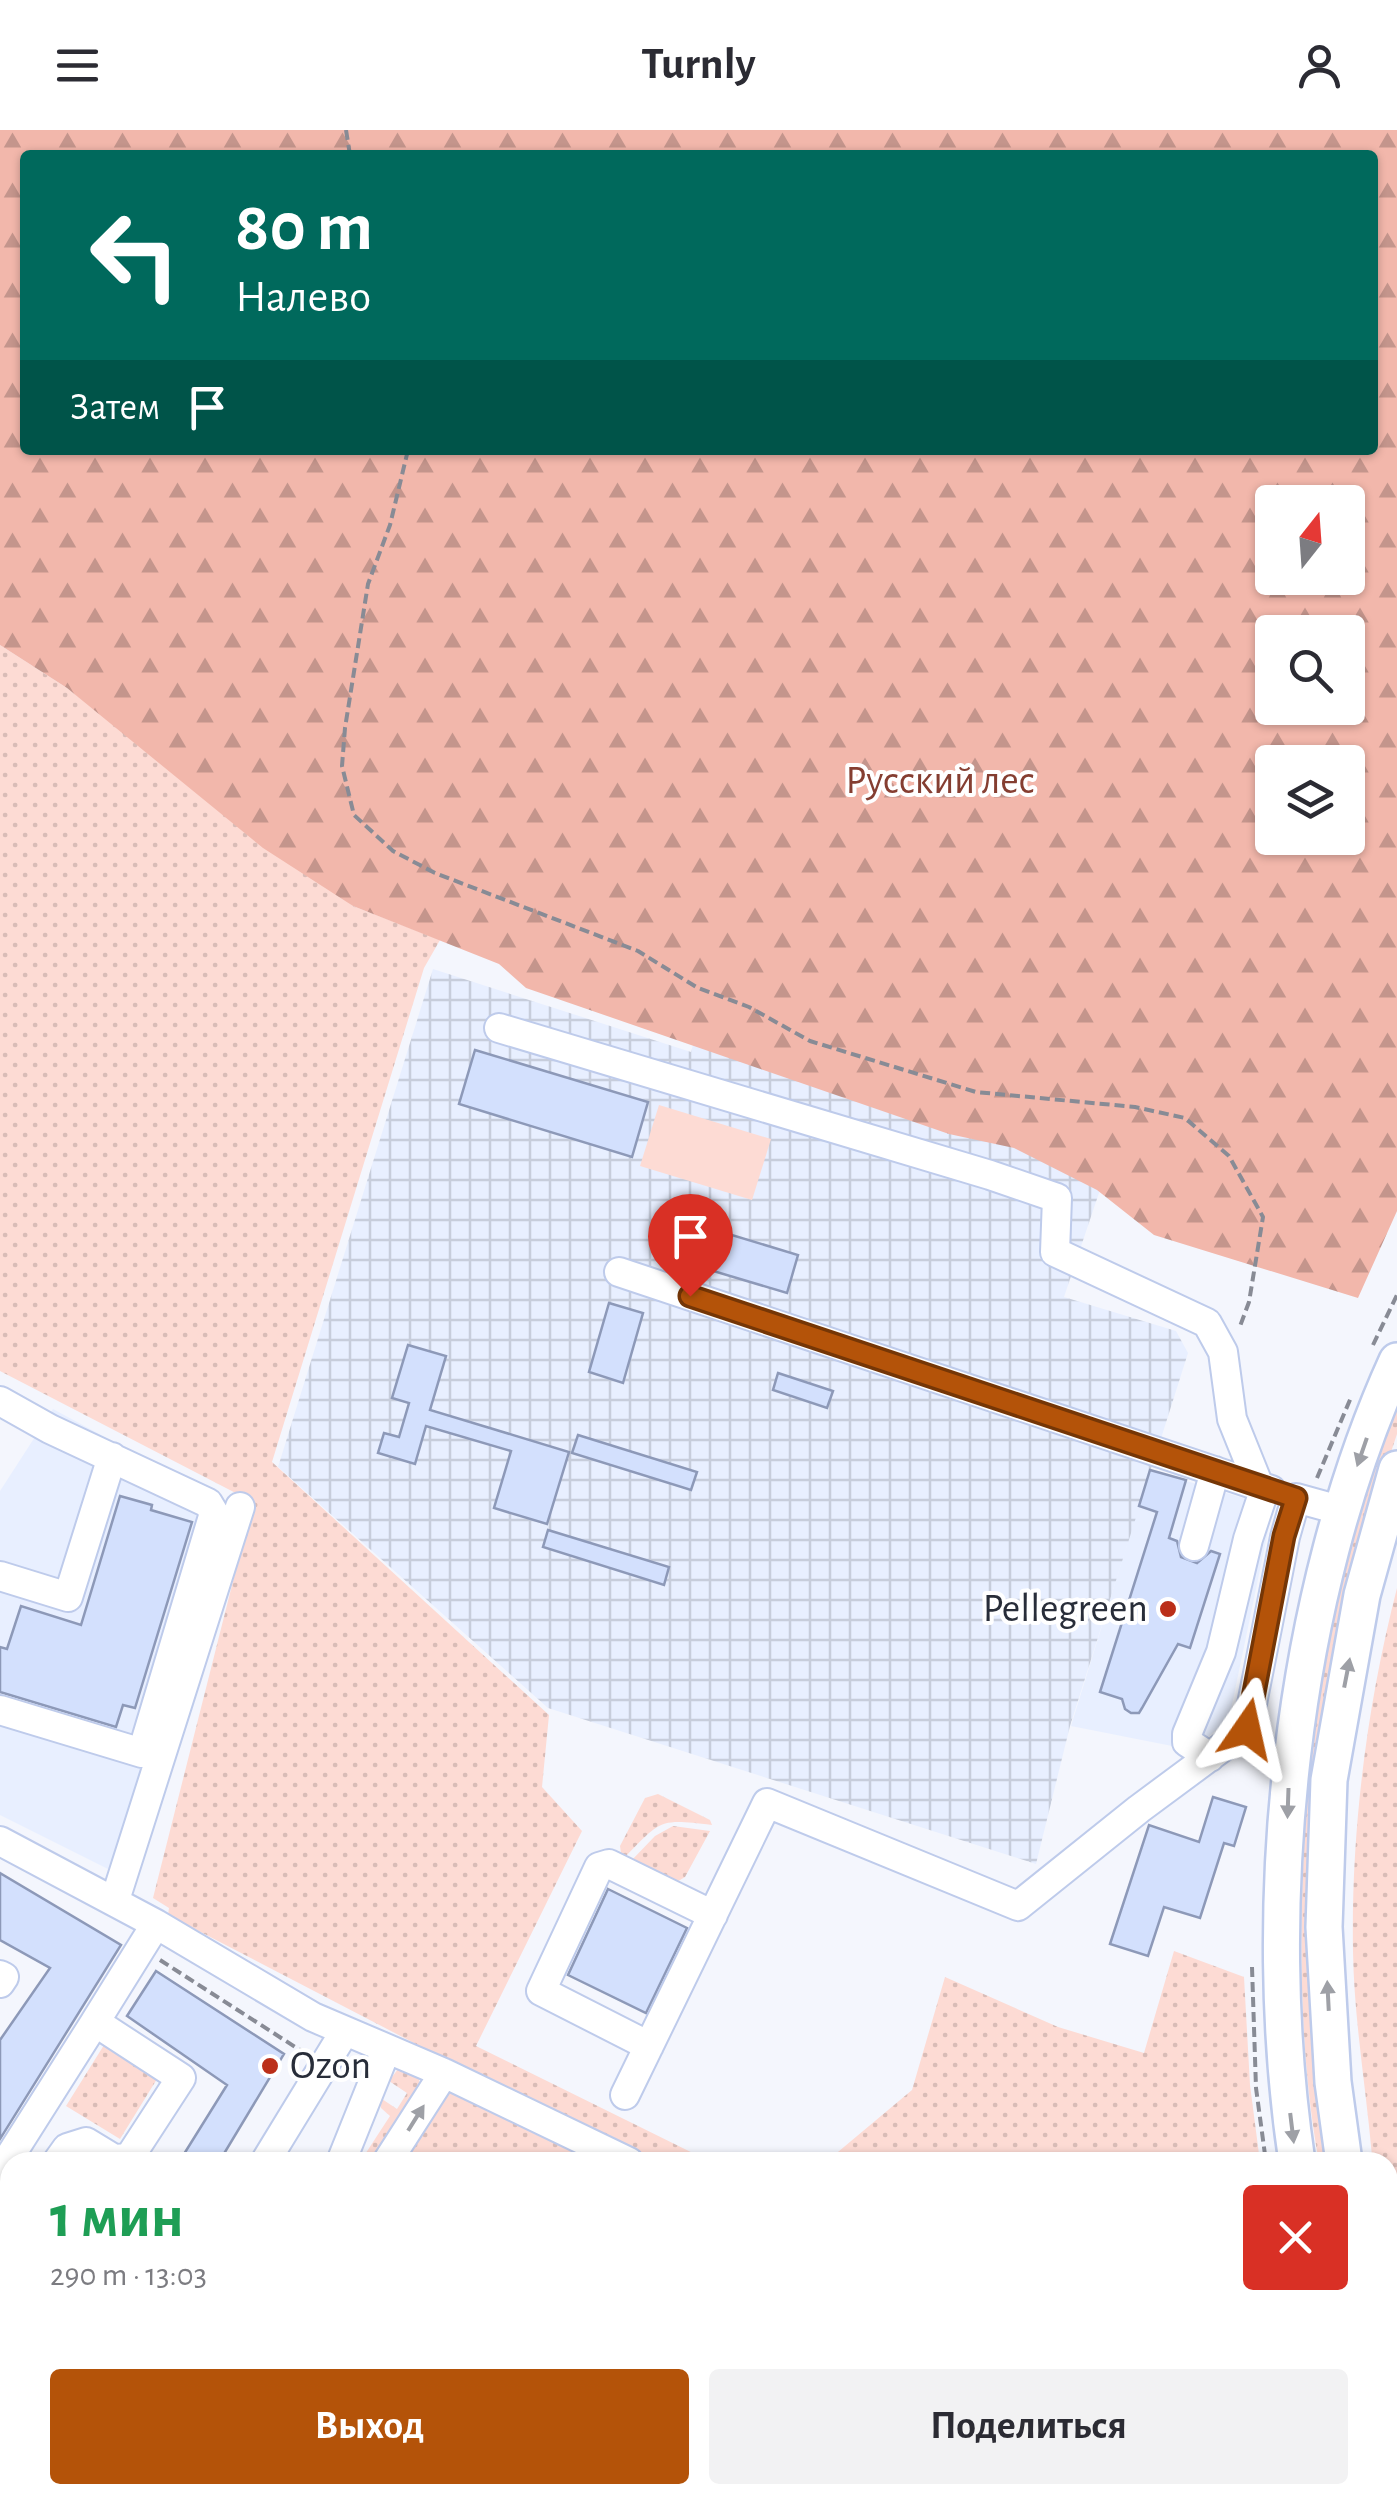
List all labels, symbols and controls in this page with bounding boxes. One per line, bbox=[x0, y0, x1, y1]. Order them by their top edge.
icon: menu bbox=[50, 38, 105, 93]
icon: person bbox=[1292, 38, 1347, 93]
text: Turnly bbox=[641, 42, 756, 87]
icon: left bbox=[70, 190, 200, 320]
text: 80 m bbox=[235, 193, 373, 263]
text: Налево bbox=[235, 275, 371, 320]
icon: arrive bbox=[180, 380, 235, 435]
text: Затем bbox=[70, 389, 160, 427]
north arrow bbox=[1255, 485, 1365, 595]
map controls bbox=[1255, 485, 1365, 855]
button: search bbox=[1255, 615, 1365, 725]
button: layers bbox=[1255, 745, 1365, 855]
park label: Русский лес bbox=[845, 761, 1035, 801]
pin bbox=[648, 1194, 733, 1297]
icon: arrive bbox=[663, 1209, 718, 1264]
one-way arrow bbox=[1353, 1438, 1368, 1468]
place label: Pellegreen bbox=[983, 1589, 1148, 1629]
marker: Pellegreen bbox=[1157, 1598, 1179, 1620]
one-way arrow bbox=[1340, 1656, 1355, 1688]
position arrow bbox=[1195, 1677, 1299, 1781]
one-way arrow bbox=[1279, 1788, 1295, 1820]
one-way arrow bbox=[1320, 1979, 1336, 2011]
place label: Ozon bbox=[290, 2046, 371, 2086]
marker: Ozon bbox=[259, 2055, 281, 2077]
one-way arrow bbox=[406, 2104, 424, 2131]
one-way arrow bbox=[1285, 2113, 1301, 2144]
button: close bbox=[1243, 2185, 1348, 2290]
text: 1 мин bbox=[50, 2188, 184, 2248]
text: 290 m · 13:03 bbox=[50, 2259, 207, 2291]
button: Выход bbox=[50, 2369, 689, 2484]
button: Поделиться bbox=[709, 2369, 1348, 2484]

